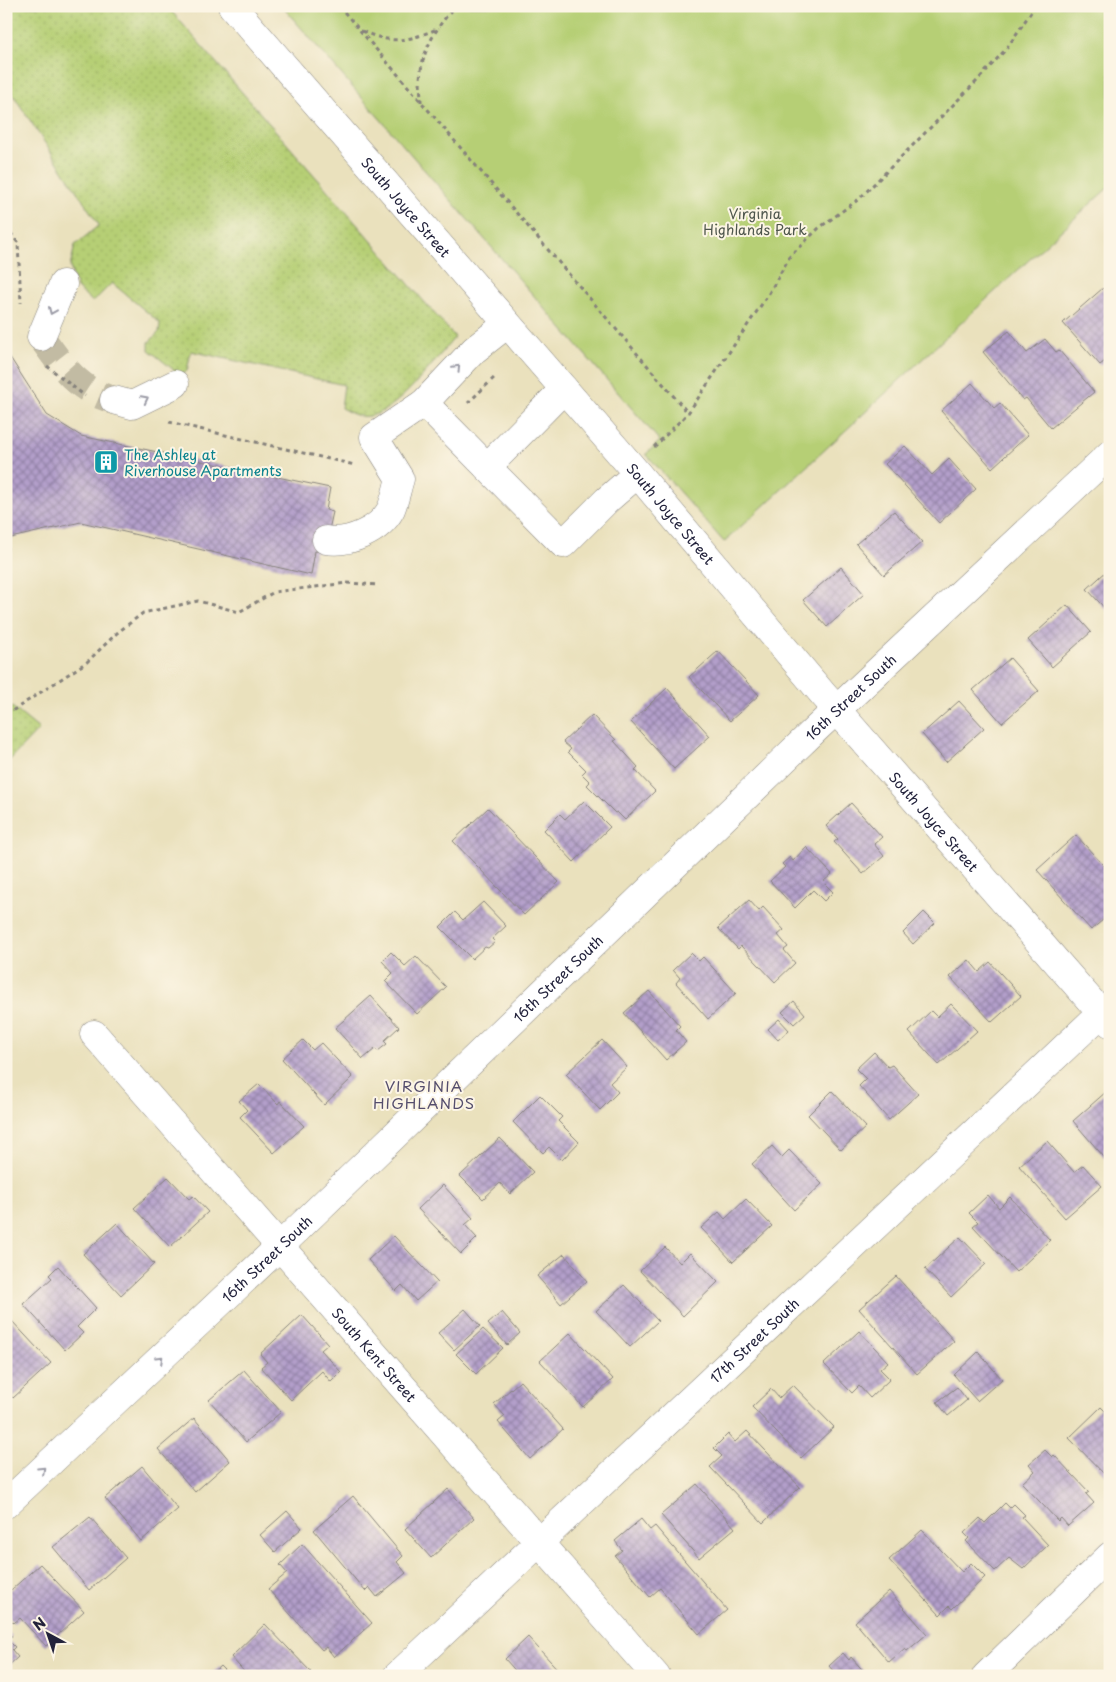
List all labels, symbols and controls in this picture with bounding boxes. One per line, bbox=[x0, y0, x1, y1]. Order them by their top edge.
street label: South Joyce Street bbox=[357, 152, 456, 262]
park label: Virginia Highlands Park bbox=[703, 203, 807, 240]
one-way arrow bbox=[48, 306, 59, 315]
one-way arrow bbox=[451, 365, 460, 374]
one-way arrow bbox=[140, 395, 149, 405]
place label: The Ashley at Riverhouse Apartments bbox=[124, 444, 282, 481]
building icon: The Ashley at Riverhouse Apartments bbox=[93, 449, 119, 475]
street label: South Joyce Street bbox=[622, 458, 720, 569]
street label: 16th Street South bbox=[800, 649, 900, 745]
street label: South Joyce Street bbox=[885, 767, 984, 876]
street label: 16th Street South bbox=[508, 930, 607, 1027]
district label: VIRGINIA HIGHLANDS bbox=[373, 1074, 475, 1114]
street label: 16th Street South bbox=[216, 1210, 317, 1307]
street label: 17th Street South bbox=[704, 1293, 803, 1388]
street label: South Kent Street bbox=[327, 1303, 422, 1407]
one-way arrow bbox=[155, 1356, 164, 1365]
one-way arrow bbox=[36, 1467, 45, 1476]
north arrow bbox=[22, 1610, 72, 1660]
text: N bbox=[28, 1612, 50, 1635]

